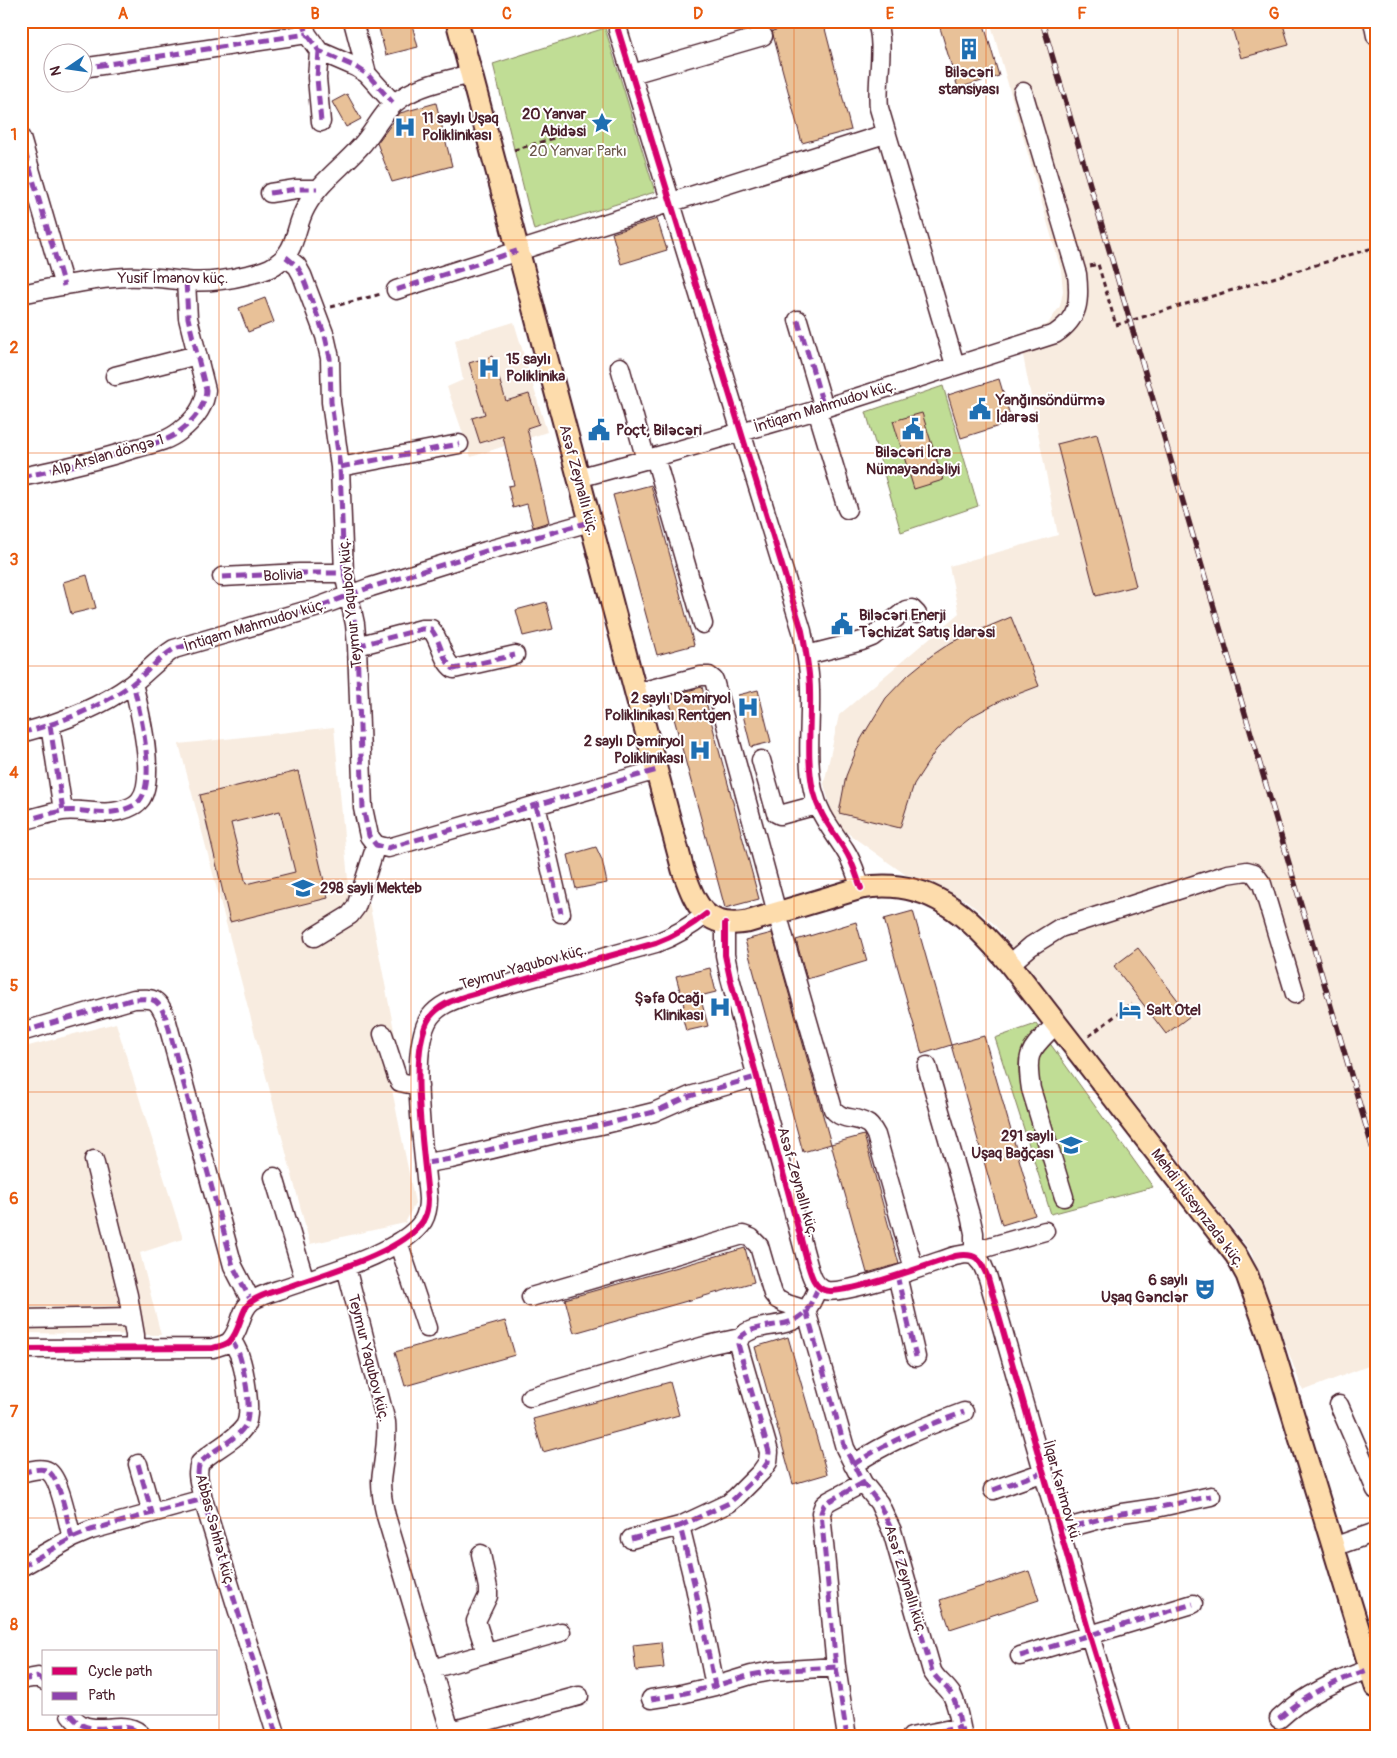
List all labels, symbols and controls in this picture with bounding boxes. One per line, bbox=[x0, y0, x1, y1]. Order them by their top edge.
text: A bbox=[118, 4, 129, 24]
text: B bbox=[310, 4, 320, 24]
text: C bbox=[502, 4, 512, 24]
text: D bbox=[693, 4, 703, 24]
text: E bbox=[886, 4, 895, 24]
text: F bbox=[1077, 4, 1087, 24]
text: G bbox=[1269, 4, 1280, 24]
building icon: Biləcəri stansiyası bbox=[956, 36, 982, 62]
north arrow bbox=[42, 42, 92, 92]
place label: Biləcəri stansiyası bbox=[939, 63, 999, 99]
text: N bbox=[46, 64, 65, 77]
place label: 20 Yanvar Abidəsi bbox=[522, 105, 587, 141]
place label: 11 saylı Uşaq Poliklinikası bbox=[422, 109, 500, 145]
place icon: 20 Yanvar Abidəsi bbox=[589, 110, 615, 136]
hospital icon: 11 saylı Uşaq Poliklinikası bbox=[392, 114, 418, 140]
text: 1 bbox=[11, 125, 17, 145]
park label: 20 Yanvar Parkı bbox=[529, 142, 627, 161]
street label: Yusif İmanov küç. bbox=[117, 269, 228, 288]
text: 2 bbox=[10, 338, 19, 358]
place label: 15 saylı Poliklinika bbox=[506, 350, 565, 386]
hospital icon: 15 saylı Poliklinika bbox=[476, 355, 502, 381]
street label: İntiqam Mahmudov küç. bbox=[752, 376, 899, 437]
place label: Yanğınsöndürmə İdarəsi bbox=[995, 391, 1105, 427]
public building icon: Yanğınsöndürmə İdarəsi bbox=[967, 396, 993, 422]
public building icon: Biləcəri İcra Nümayəndəliyi bbox=[900, 416, 926, 442]
public building icon: Poçt, Biləcəri bbox=[586, 417, 612, 443]
place label: Poçt, Biləcəri bbox=[616, 421, 702, 440]
street label: Asəf Zeynallı küç. bbox=[555, 423, 602, 538]
street label: Alp Arslan döngə 1 bbox=[48, 430, 166, 481]
place label: Biləcəri İcra Nümayəndəliyi bbox=[866, 443, 960, 479]
street label: Teymur Yaqubov küç. bbox=[334, 537, 367, 669]
text: 3 bbox=[10, 550, 19, 570]
street label: Bolivia bbox=[263, 565, 303, 586]
street label: İntiqam Mahmudov küç. bbox=[182, 595, 329, 656]
place label: Biləcəri Enerji Təchizat Satış İdarəsi bbox=[858, 606, 995, 642]
public building icon: Biləcəri Enerji Təchizat Satış İdarəsi bbox=[829, 611, 855, 637]
place label: 2 saylı Dəmiryol Poliklinikası Rentgen bbox=[604, 689, 732, 725]
hospital icon: 2 saylı Dəmiryol Poliklinikası Rentgen bbox=[735, 694, 761, 720]
place label: 2 saylı Dəmiryol Poliklinikası bbox=[584, 732, 684, 768]
hospital icon: 2 saylı Dəmiryol Poliklinikası bbox=[687, 737, 713, 763]
text: 4 bbox=[9, 763, 19, 783]
school or university icon: 298 sayli Mekteb bbox=[290, 875, 316, 901]
place label: 298 sayli Mekteb bbox=[320, 879, 422, 898]
street label: Teymur Yaqubov küç. bbox=[458, 940, 589, 995]
text: 5 bbox=[10, 976, 19, 996]
place label: Şəfa Ocağı Klinikası bbox=[634, 989, 704, 1025]
hospital icon: Şəfa Ocağı Klinikası bbox=[707, 994, 733, 1020]
hotel icon: Salt Otel bbox=[1117, 997, 1143, 1023]
place label: Salt Otel bbox=[1146, 1001, 1201, 1020]
street label: Asəf Zeynallı küç. bbox=[773, 1125, 822, 1239]
place label: 291 saylı Uşaq Bağçası bbox=[971, 1127, 1054, 1163]
school or university icon: 291 saylı Uşaq Bağçası bbox=[1058, 1132, 1084, 1158]
street label: Mehdi Hüseynzadə küç. bbox=[1147, 1145, 1249, 1272]
text: 6 bbox=[9, 1189, 19, 1209]
place label: 6 saylı Uşaq Gənclər bbox=[1101, 1271, 1189, 1307]
theatre icon: 6 saylı Uşaq Gənclər bbox=[1192, 1276, 1218, 1302]
street label: Teymur Yaqubov küç. bbox=[343, 1292, 394, 1424]
text: 7 bbox=[10, 1402, 19, 1422]
street label: İlqar Kərimov kü. bbox=[1038, 1438, 1085, 1544]
street label: Abbas Səhhət küç bbox=[191, 1472, 238, 1587]
street label: Asəf Zeynallı küç. bbox=[880, 1523, 931, 1637]
text: 8 bbox=[10, 1615, 18, 1635]
legend bbox=[42, 1650, 218, 1716]
text: Cycle path bbox=[88, 1662, 152, 1681]
text: Path bbox=[88, 1686, 115, 1705]

